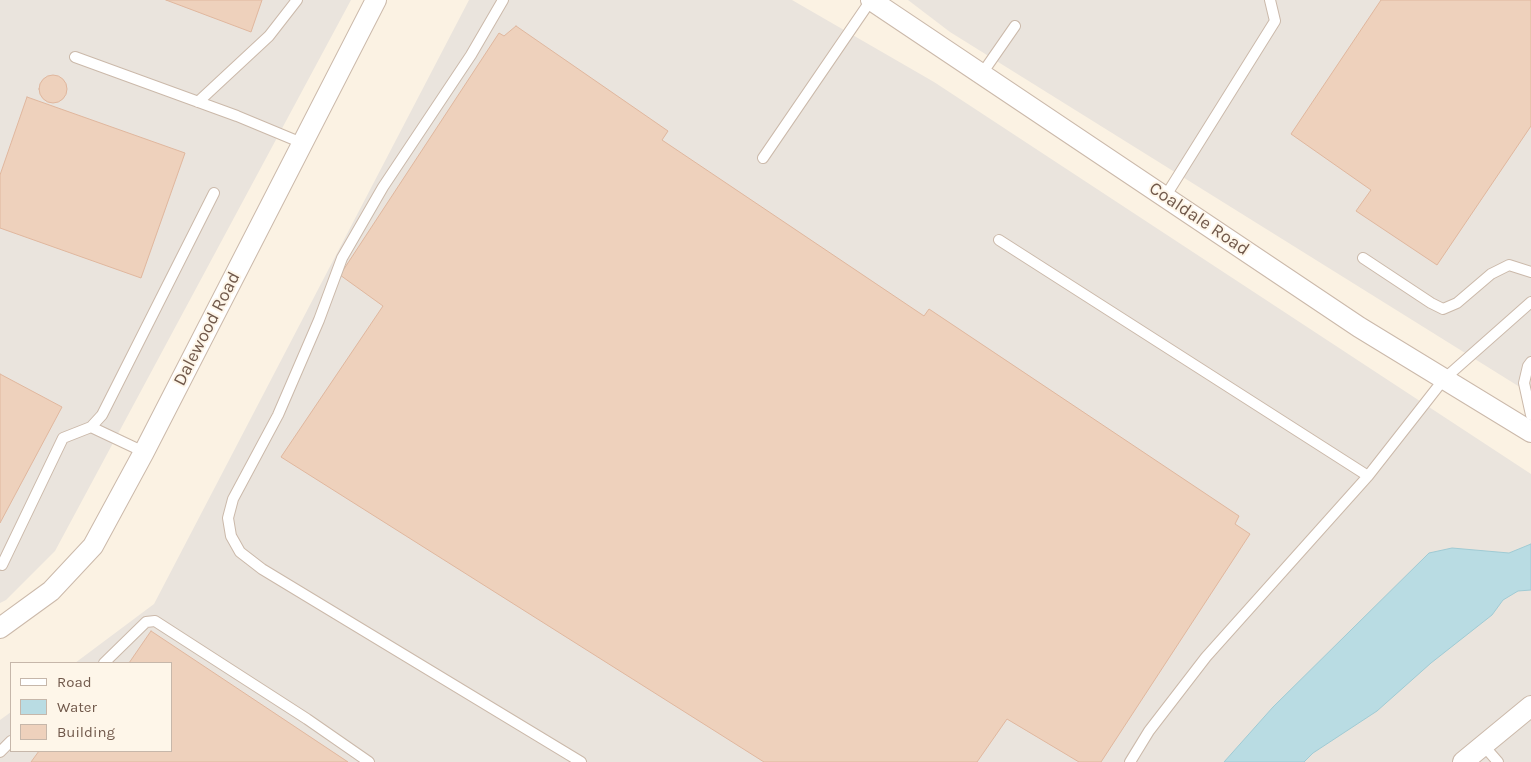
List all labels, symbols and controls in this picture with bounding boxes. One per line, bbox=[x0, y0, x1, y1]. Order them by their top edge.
street label: Coaldale Road bbox=[1145, 178, 1253, 260]
street label: Dalewood Road bbox=[169, 268, 245, 390]
legend bbox=[10, 662, 172, 752]
text: Road bbox=[57, 673, 92, 691]
text: Water bbox=[57, 698, 97, 716]
text: Building bbox=[57, 723, 115, 741]

